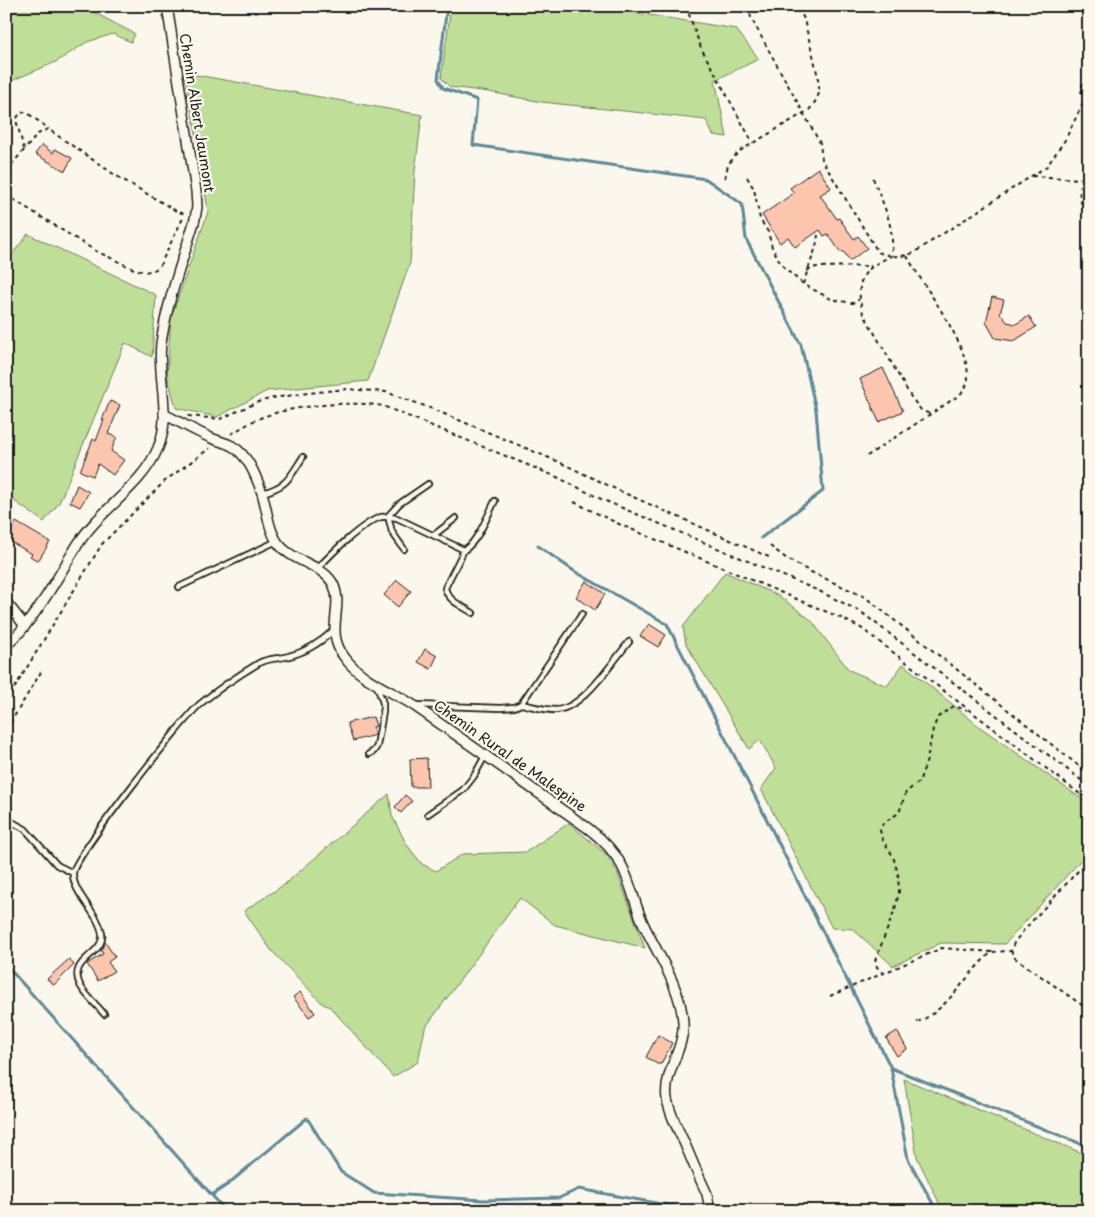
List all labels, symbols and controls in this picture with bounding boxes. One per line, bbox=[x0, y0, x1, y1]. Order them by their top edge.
street label: Chemin Albert Jaumont bbox=[175, 32, 220, 194]
street label: Chemin Rural de Malespine bbox=[430, 695, 591, 817]

